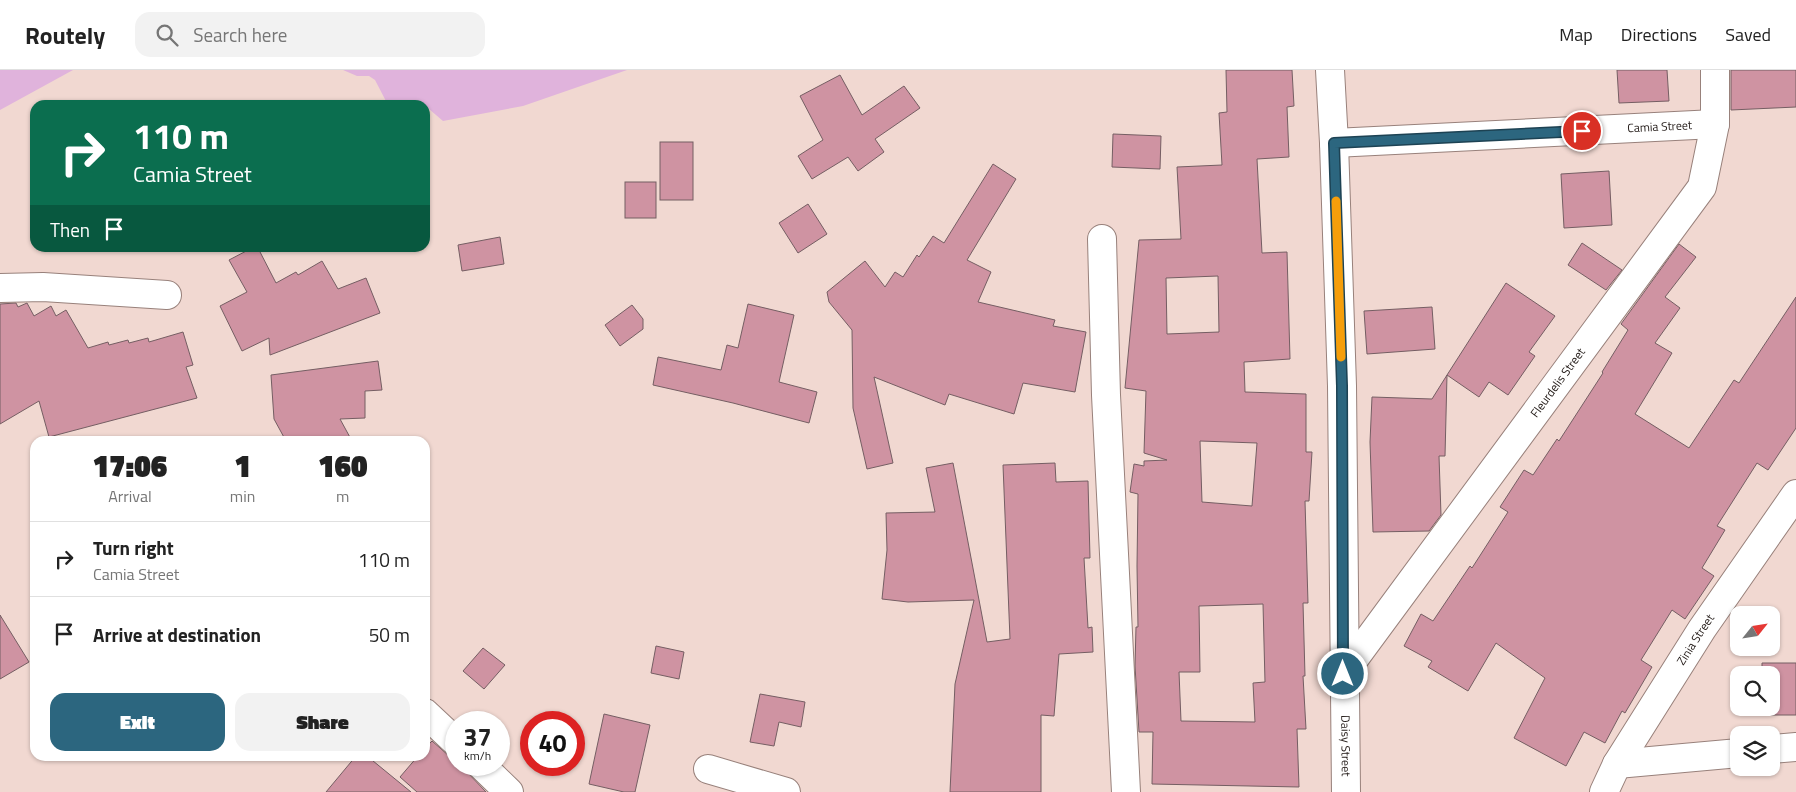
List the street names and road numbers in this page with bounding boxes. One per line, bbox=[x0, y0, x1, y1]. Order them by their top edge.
street label: Camia Street bbox=[1627, 115, 1693, 137]
street label: Fleurdelis Street bbox=[1525, 343, 1590, 421]
street label: Zinia Street bbox=[1672, 609, 1719, 669]
street label: Daisy Street bbox=[1336, 715, 1356, 777]

